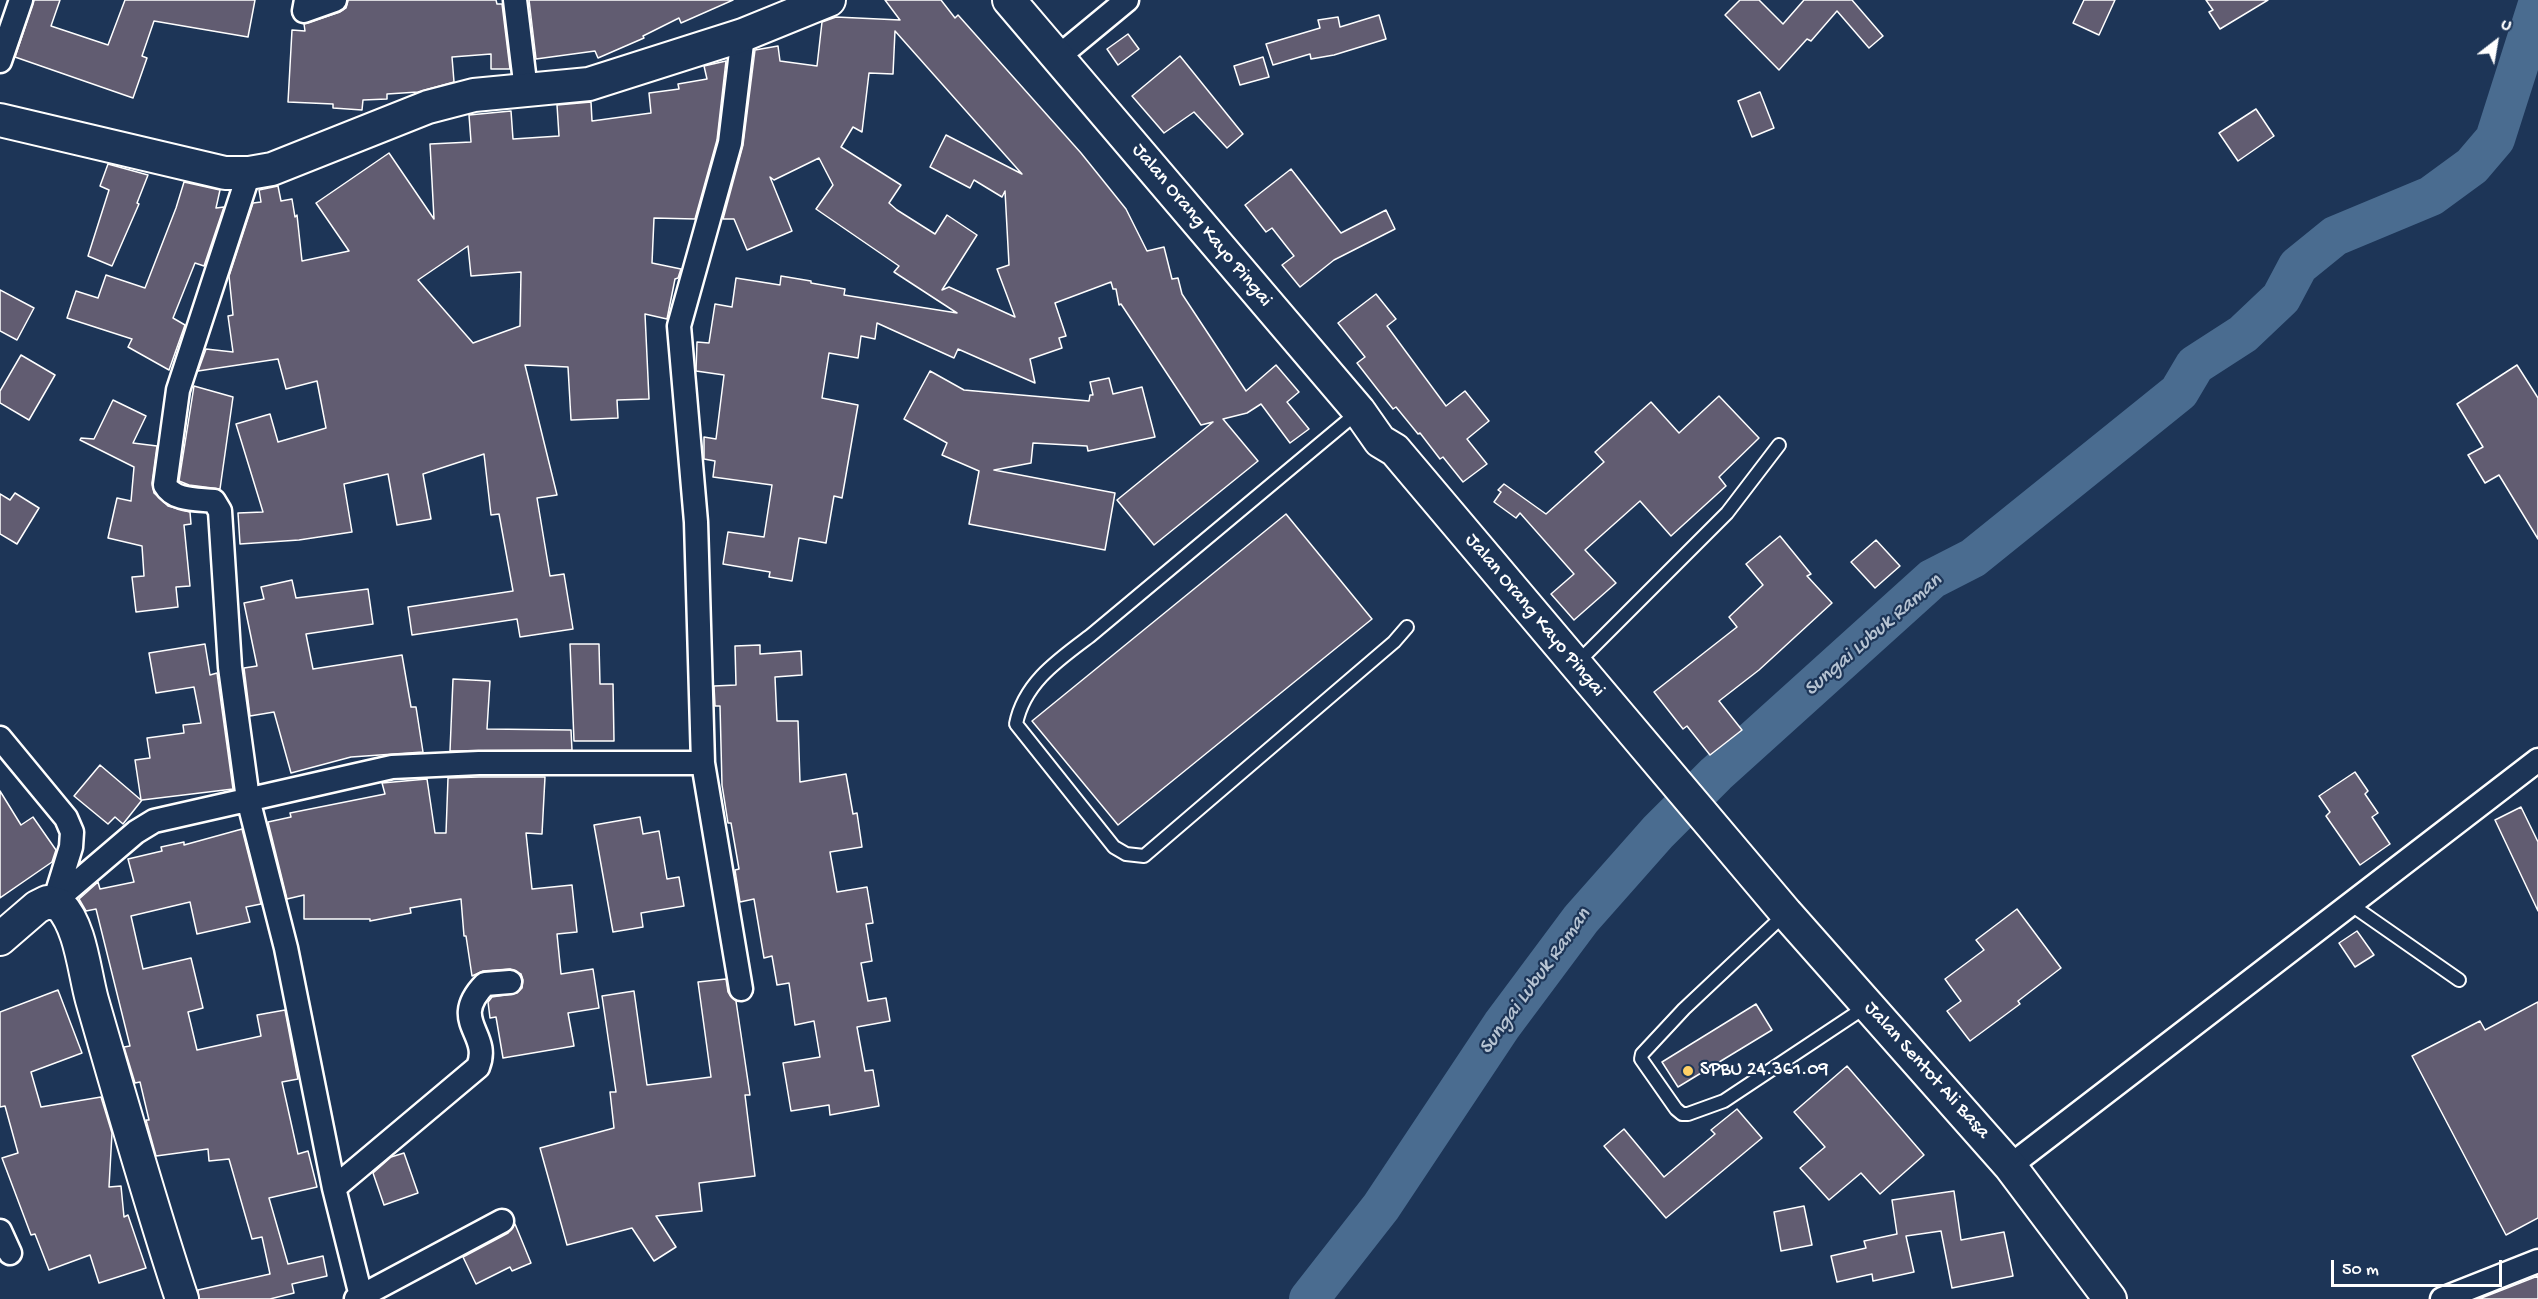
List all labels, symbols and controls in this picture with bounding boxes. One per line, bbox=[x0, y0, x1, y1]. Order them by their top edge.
north arrow bbox=[2466, 12, 2526, 72]
text: U bbox=[2497, 16, 2514, 37]
street label: Jalan Orang Kayo Pingai bbox=[1126, 139, 1276, 313]
street label: Jalan Orang Kayo Pingai bbox=[1459, 529, 1609, 703]
water label: Sungai Lubuk Raman bbox=[1800, 569, 1948, 703]
water label: Sungai Lubuk Raman bbox=[1474, 904, 1598, 1060]
street label: Jalan Sentot Ali Basa bbox=[1858, 997, 1994, 1145]
place label: SPBU 24.361.09 bbox=[1700, 1059, 1829, 1083]
marker: SPBU 24.361.09 bbox=[1681, 1064, 1695, 1078]
scale bar bbox=[2334, 1248, 2505, 1286]
text: 50 m bbox=[2342, 1260, 2379, 1281]

